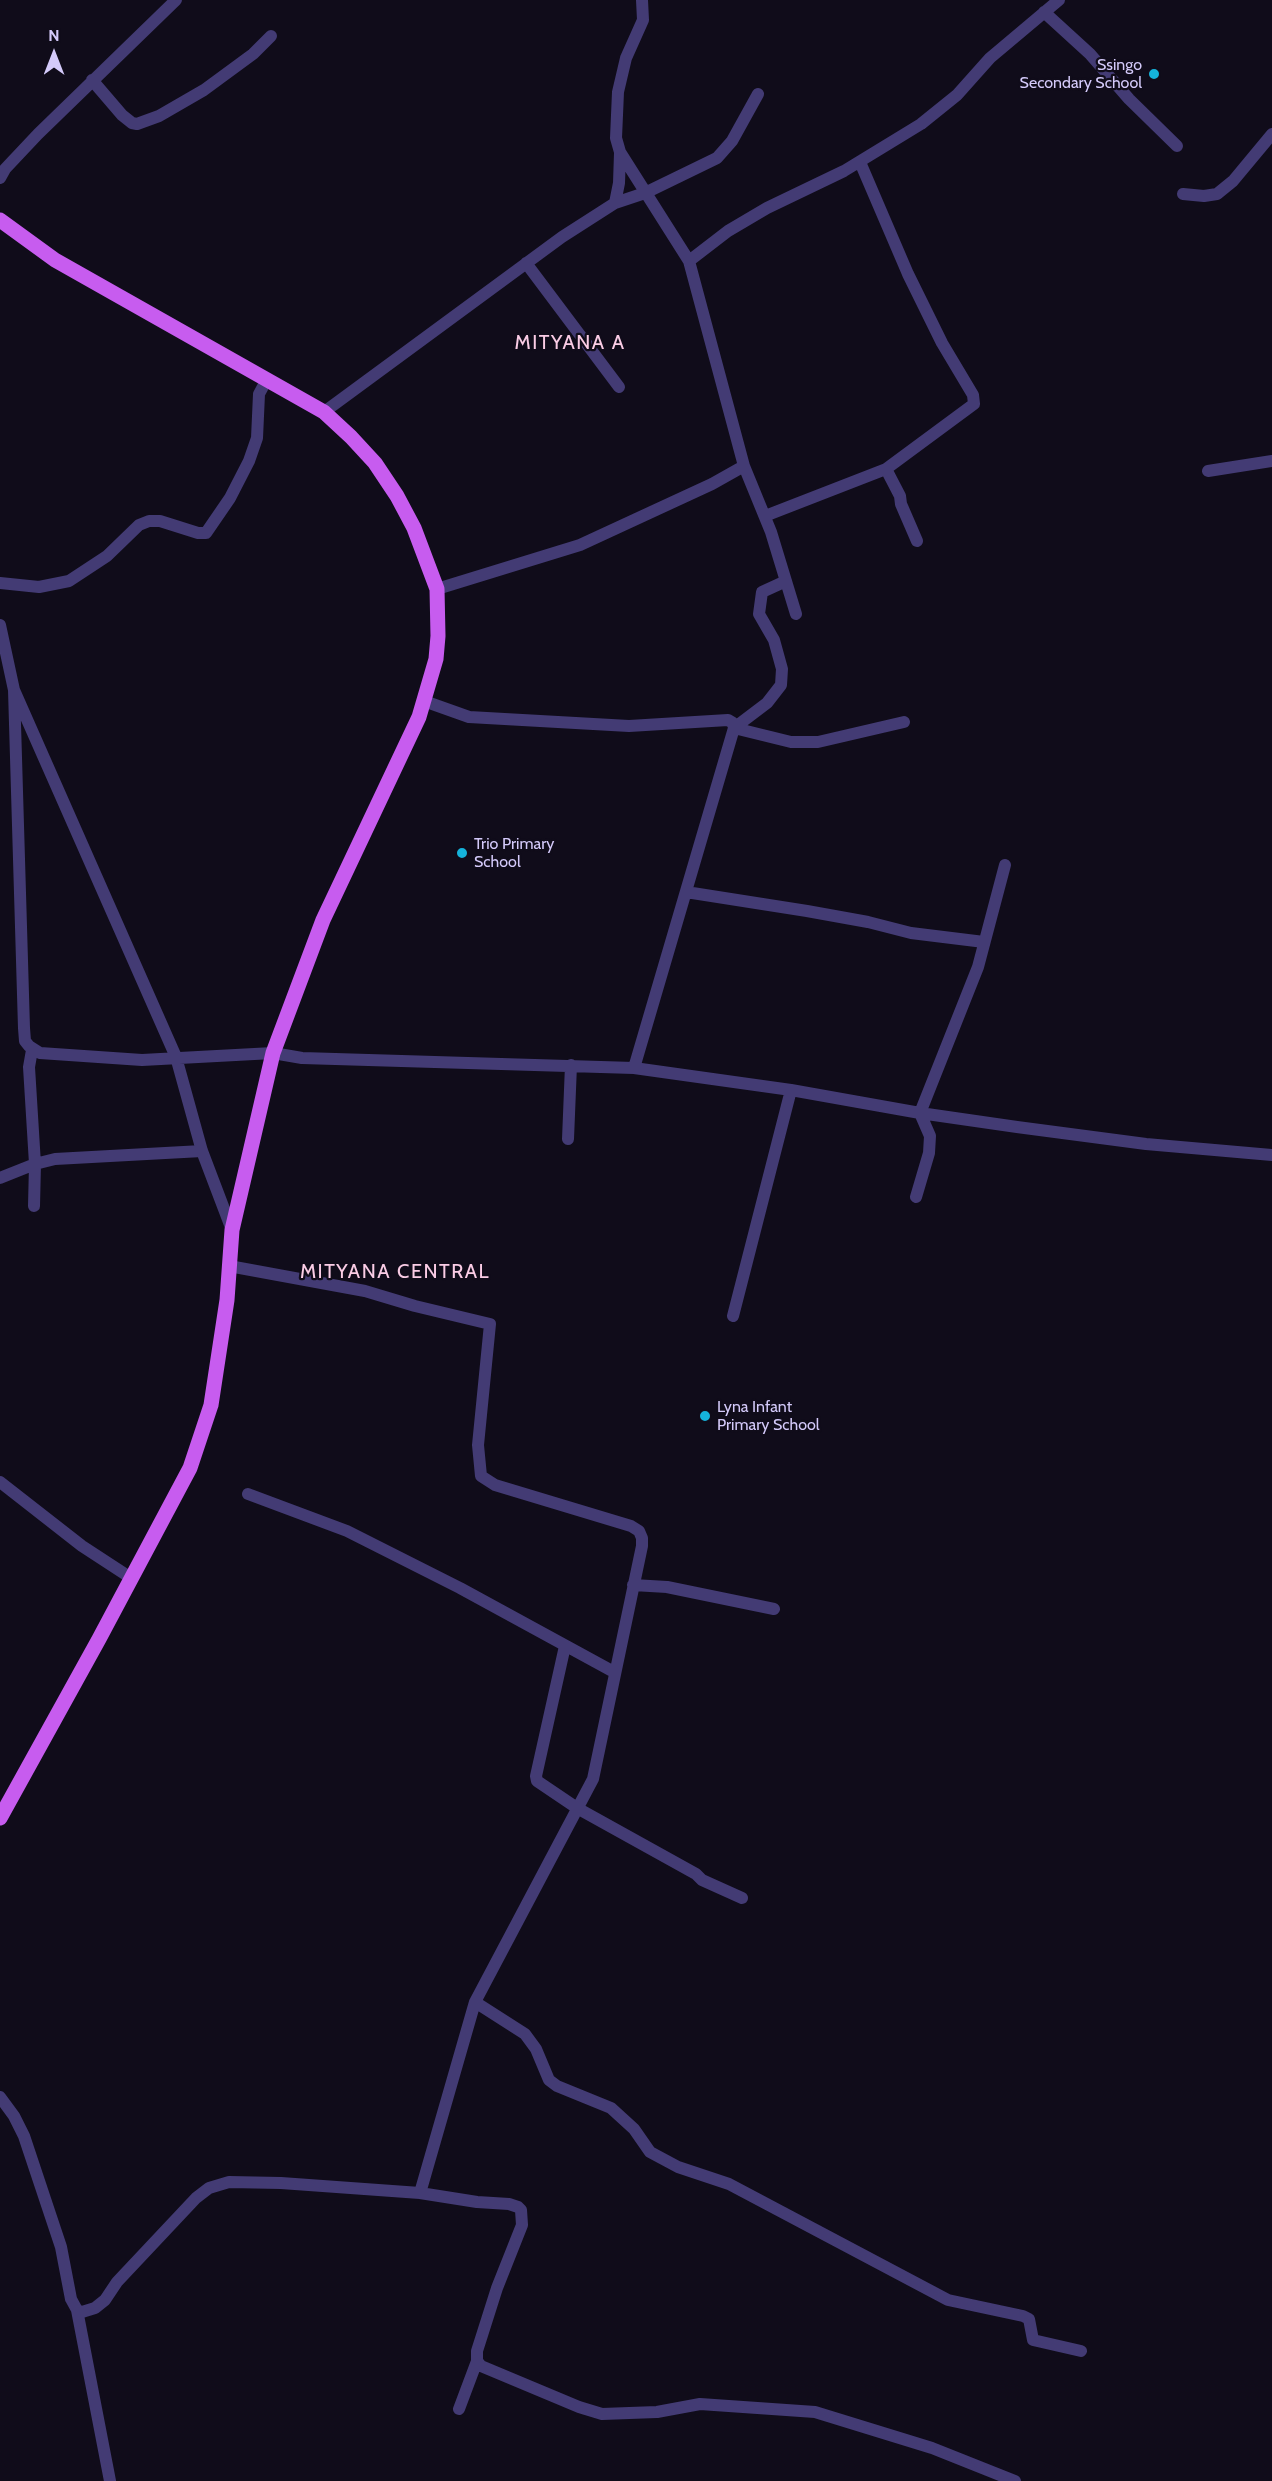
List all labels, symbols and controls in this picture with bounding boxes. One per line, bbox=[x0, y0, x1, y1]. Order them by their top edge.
north arrow bbox=[24, 24, 84, 84]
text: N bbox=[48, 26, 60, 45]
place label: Ssingo Secondary School bbox=[1020, 55, 1142, 93]
marker: Ssingo Secondary School bbox=[1147, 67, 1161, 81]
district label: MITYANA A bbox=[515, 331, 625, 355]
place label: Trio Primary School bbox=[474, 834, 554, 872]
marker: Trio Primary School bbox=[455, 846, 469, 860]
district label: MITYANA CENTRAL bbox=[300, 1260, 490, 1284]
place label: Lyna Infant Primary School bbox=[717, 1397, 820, 1435]
marker: Lyna Infant Primary School bbox=[698, 1409, 712, 1423]

